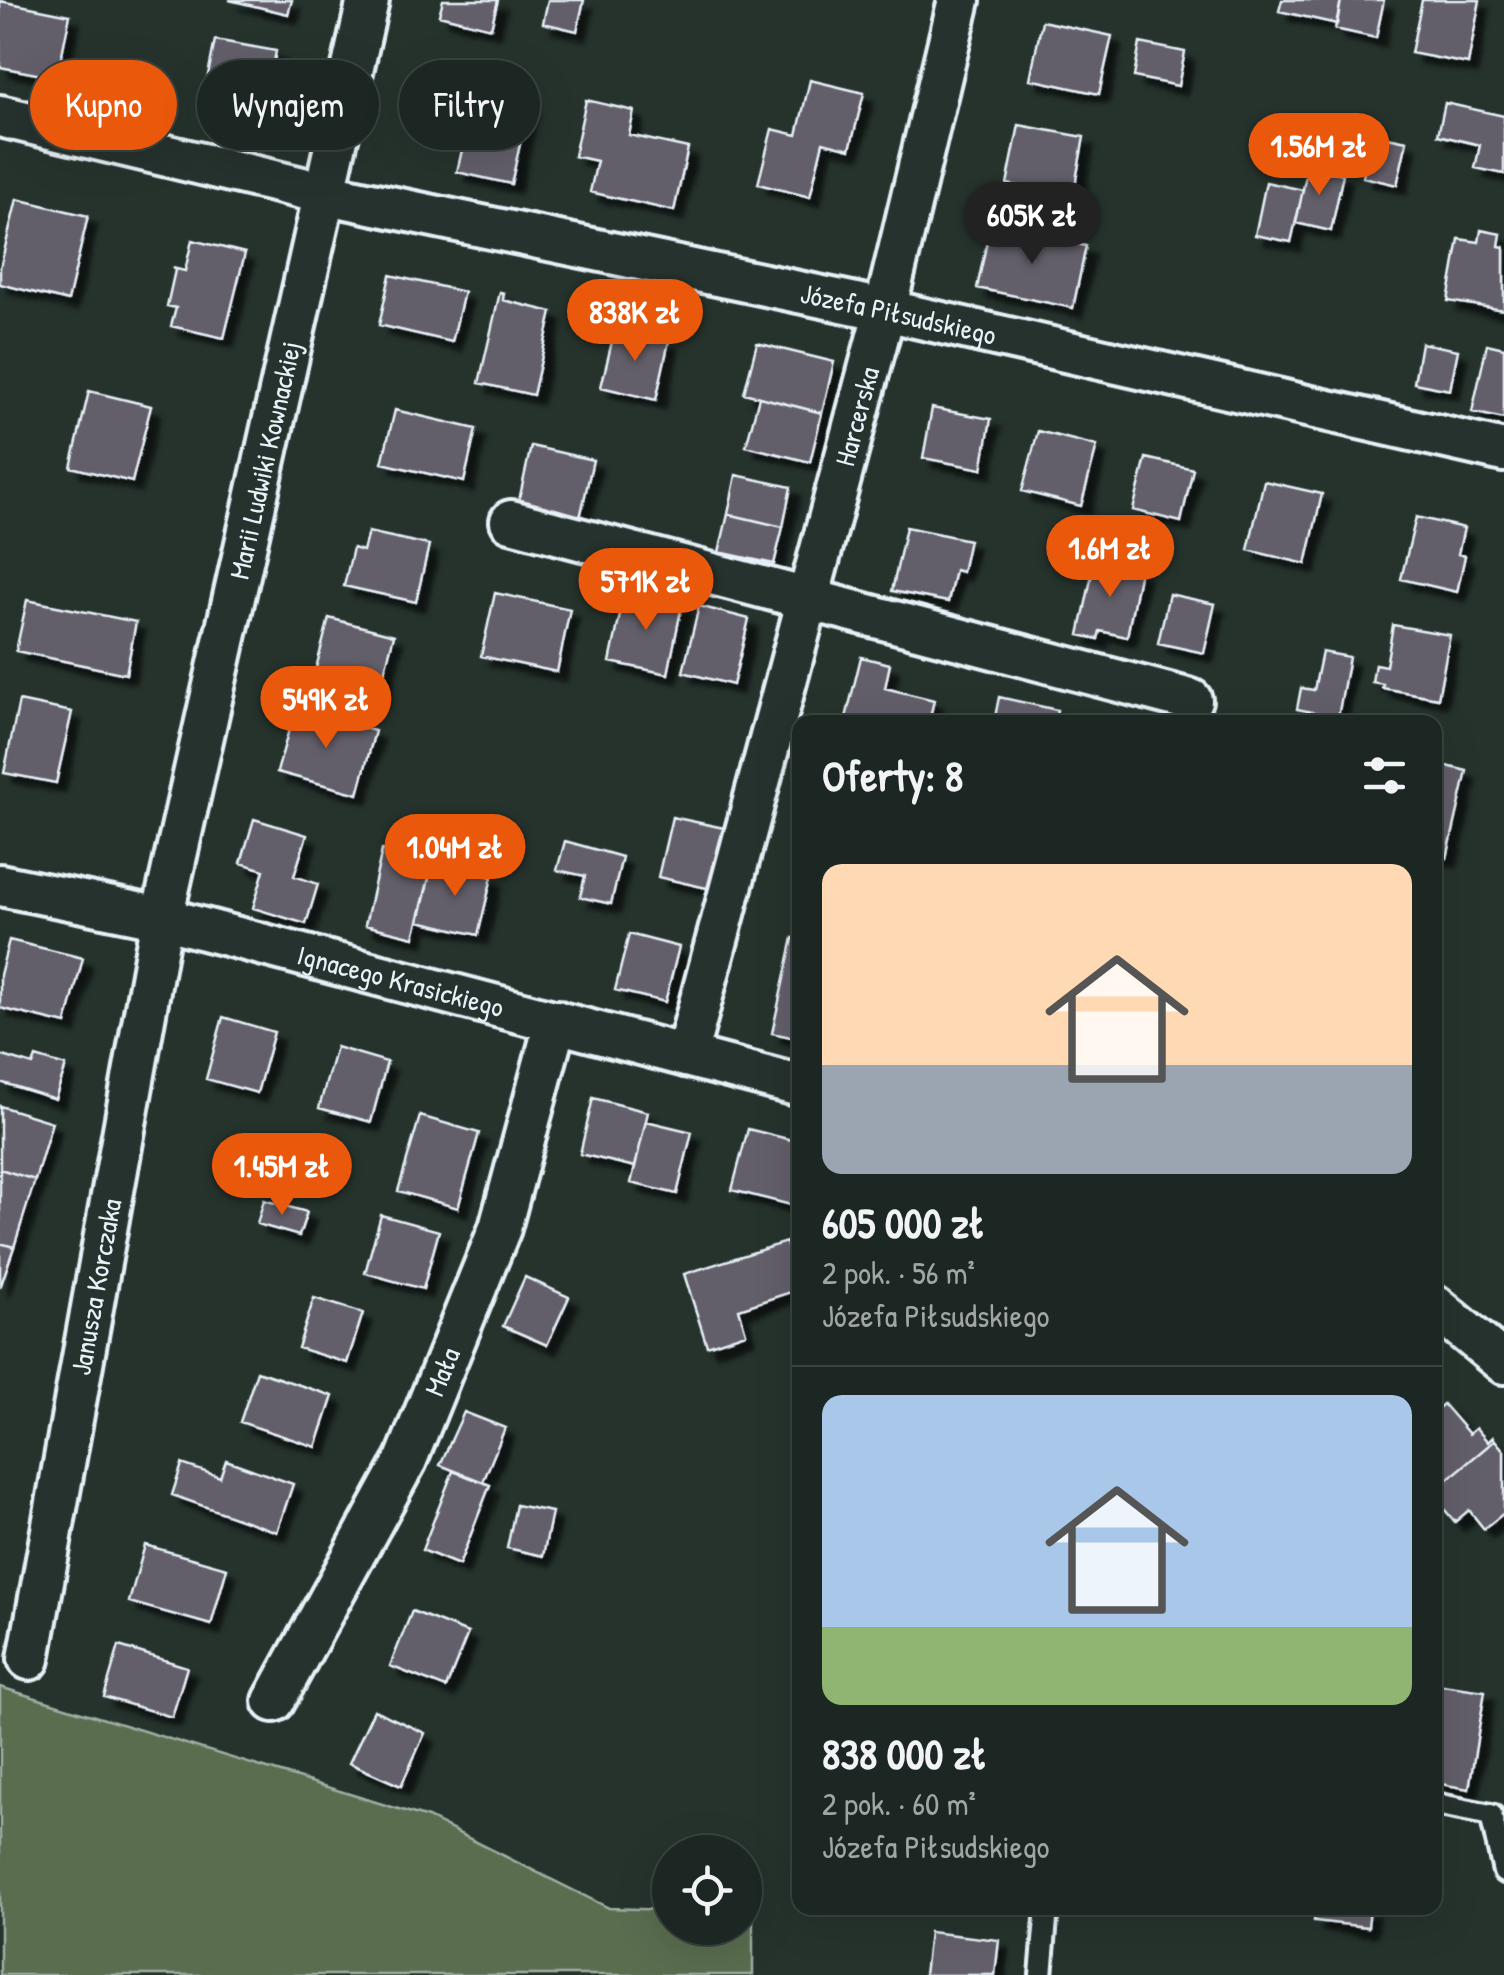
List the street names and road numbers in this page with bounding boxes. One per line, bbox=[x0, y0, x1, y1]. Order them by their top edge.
street label: Józefa Piłsudskiego bbox=[797, 274, 1000, 354]
street label: Marii Ludwiki Kownackiej bbox=[220, 338, 310, 583]
street label: Harcerska bbox=[825, 363, 888, 470]
street label: Ignacego Krasickiego bbox=[293, 935, 508, 1026]
street label: Janusza Korczaka bbox=[61, 1196, 130, 1378]
street label: Mała bbox=[415, 1342, 469, 1402]

